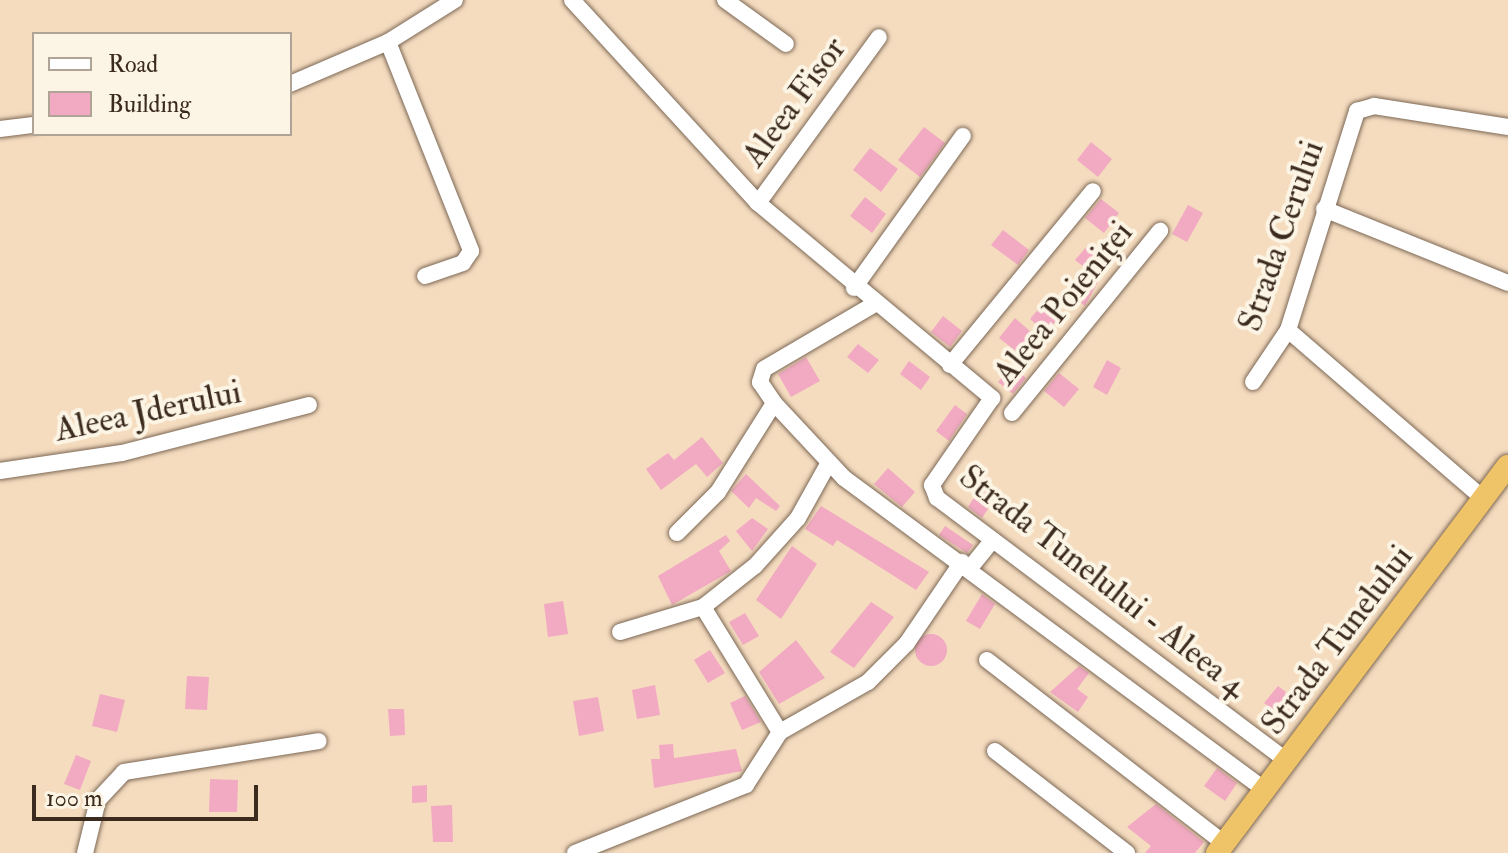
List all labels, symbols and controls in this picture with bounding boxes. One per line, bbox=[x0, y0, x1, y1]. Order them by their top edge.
street label: Aleea Fisor bbox=[733, 29, 855, 175]
legend bbox=[32, 32, 292, 136]
text: Road bbox=[108, 49, 158, 80]
text: Building bbox=[108, 89, 191, 120]
street label: Strada Cerului bbox=[1229, 135, 1333, 337]
street label: Aleea Poieniței bbox=[985, 213, 1141, 393]
street label: Aleea Jderului bbox=[51, 371, 245, 451]
street label: Strada Tunelului - Aleea 4 bbox=[951, 456, 1255, 706]
street label: Strada Tunelului bbox=[1252, 537, 1422, 743]
scale bar bbox=[36, 769, 262, 819]
text: 100 m bbox=[46, 783, 103, 814]

